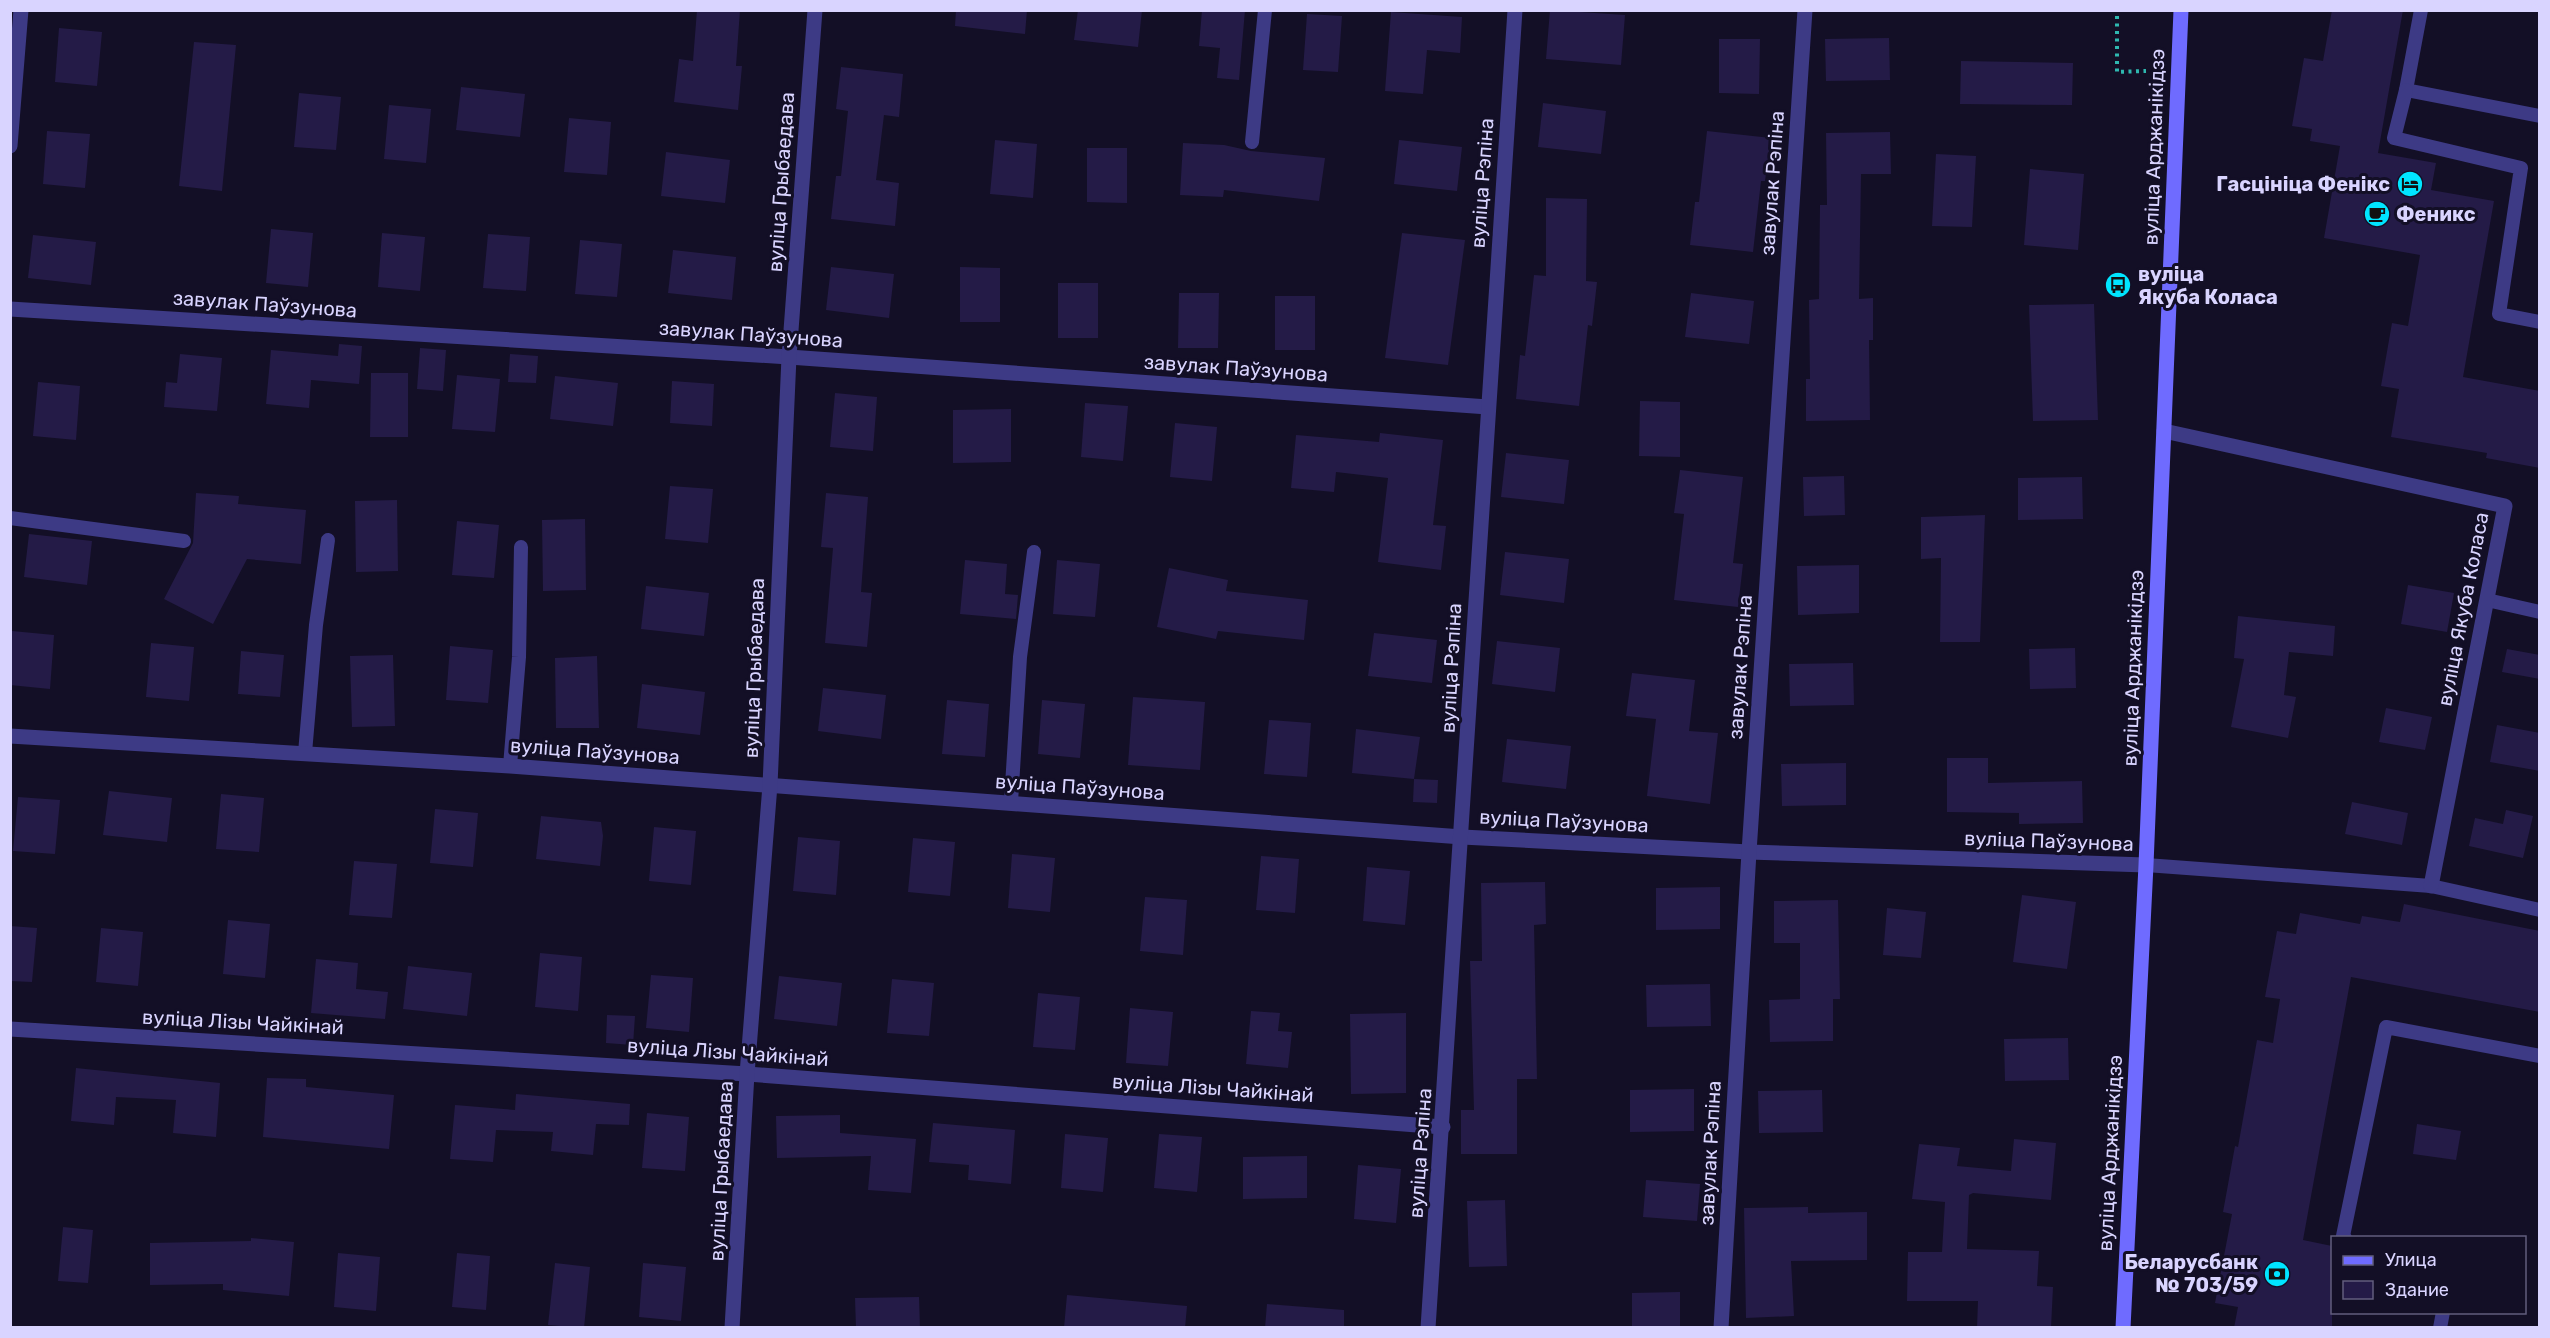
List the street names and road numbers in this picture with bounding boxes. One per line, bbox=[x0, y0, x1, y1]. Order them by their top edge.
street label: вуліца Арджанікідзэ bbox=[2139, 48, 2169, 246]
street label: вуліца Грыбаедава bbox=[763, 91, 799, 273]
street label: завулак Рэпіна bbox=[1755, 110, 1789, 256]
street label: вуліца Рэпіна bbox=[1465, 117, 1499, 249]
street label: завулак Паўзунова bbox=[172, 286, 358, 322]
street label: завулак Паўзунова bbox=[658, 316, 844, 352]
street label: завулак Паўзунова bbox=[1143, 350, 1329, 386]
street label: вуліца Якуба Коласа bbox=[2432, 510, 2494, 708]
street label: вуліца Арджанікідзэ bbox=[2118, 569, 2148, 767]
street label: вуліца Грыбаедава bbox=[739, 577, 769, 759]
street label: завулак Рэпіна bbox=[1723, 594, 1757, 740]
street label: вуліца Рэпіна bbox=[1436, 602, 1466, 734]
street label: вуліца Паўзунова bbox=[510, 733, 680, 769]
street label: вуліца Паўзунова bbox=[995, 769, 1165, 805]
street label: вуліца Паўзунова bbox=[1479, 805, 1649, 837]
street label: вуліца Паўзунова bbox=[1964, 826, 2134, 856]
street label: вуліца Лізы Чайкінай bbox=[142, 1005, 344, 1039]
street label: вуліца Лізы Чайкінай bbox=[627, 1033, 829, 1071]
street label: вуліца Арджанікідзэ bbox=[2093, 1054, 2127, 1252]
street label: вуліца Лізы Чайкінай bbox=[1112, 1069, 1314, 1107]
street label: вуліца Грыбаедава bbox=[704, 1080, 738, 1262]
street label: завулак Рэпіна bbox=[1694, 1080, 1726, 1226]
street label: вуліца Рэпіна bbox=[1403, 1087, 1437, 1219]

